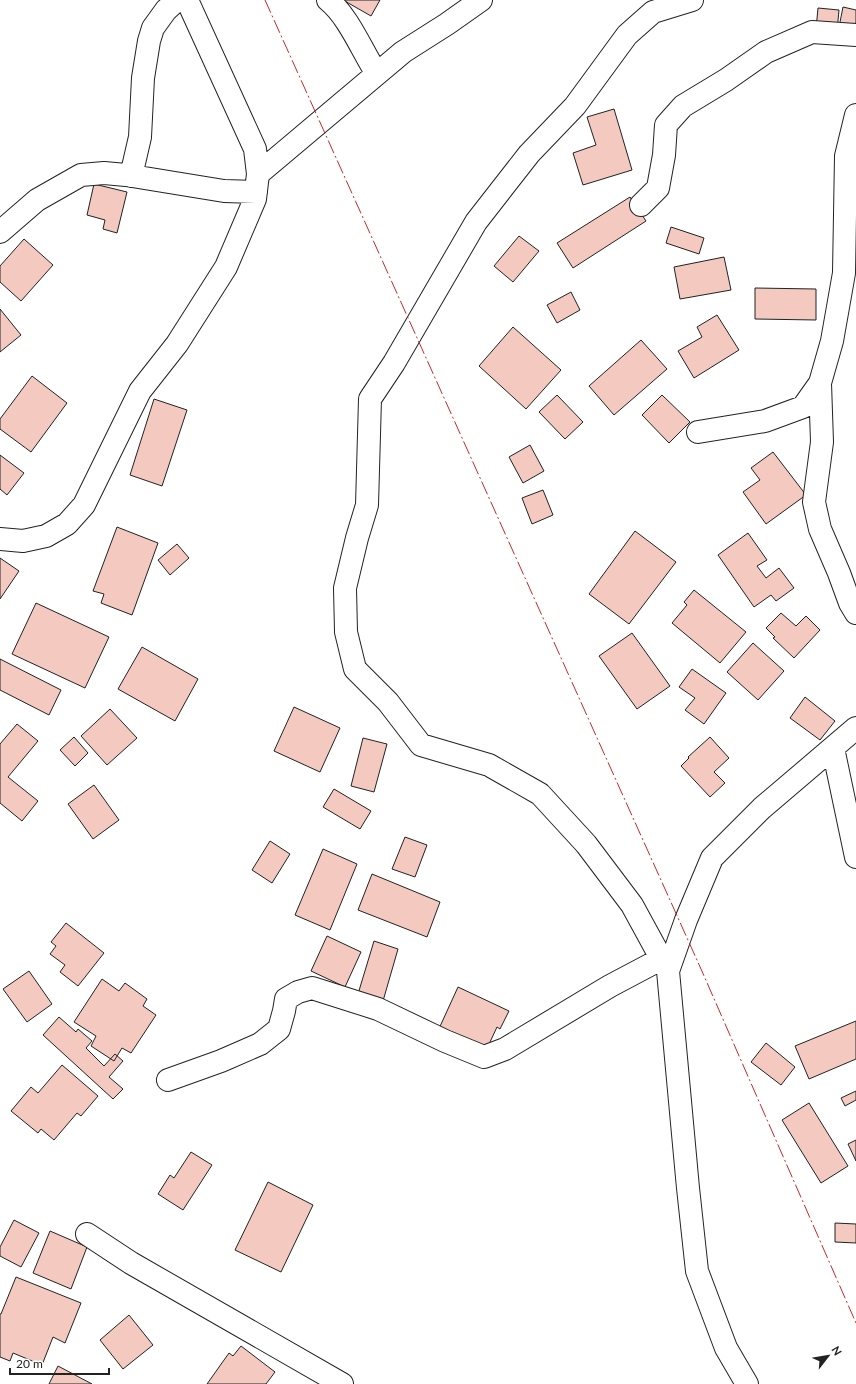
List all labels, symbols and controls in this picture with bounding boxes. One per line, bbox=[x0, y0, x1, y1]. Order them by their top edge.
north arrow bbox=[808, 1336, 848, 1376]
text: N bbox=[829, 1344, 845, 1358]
scale bar bbox=[10, 1350, 109, 1376]
text: 20 m bbox=[16, 1356, 43, 1371]

